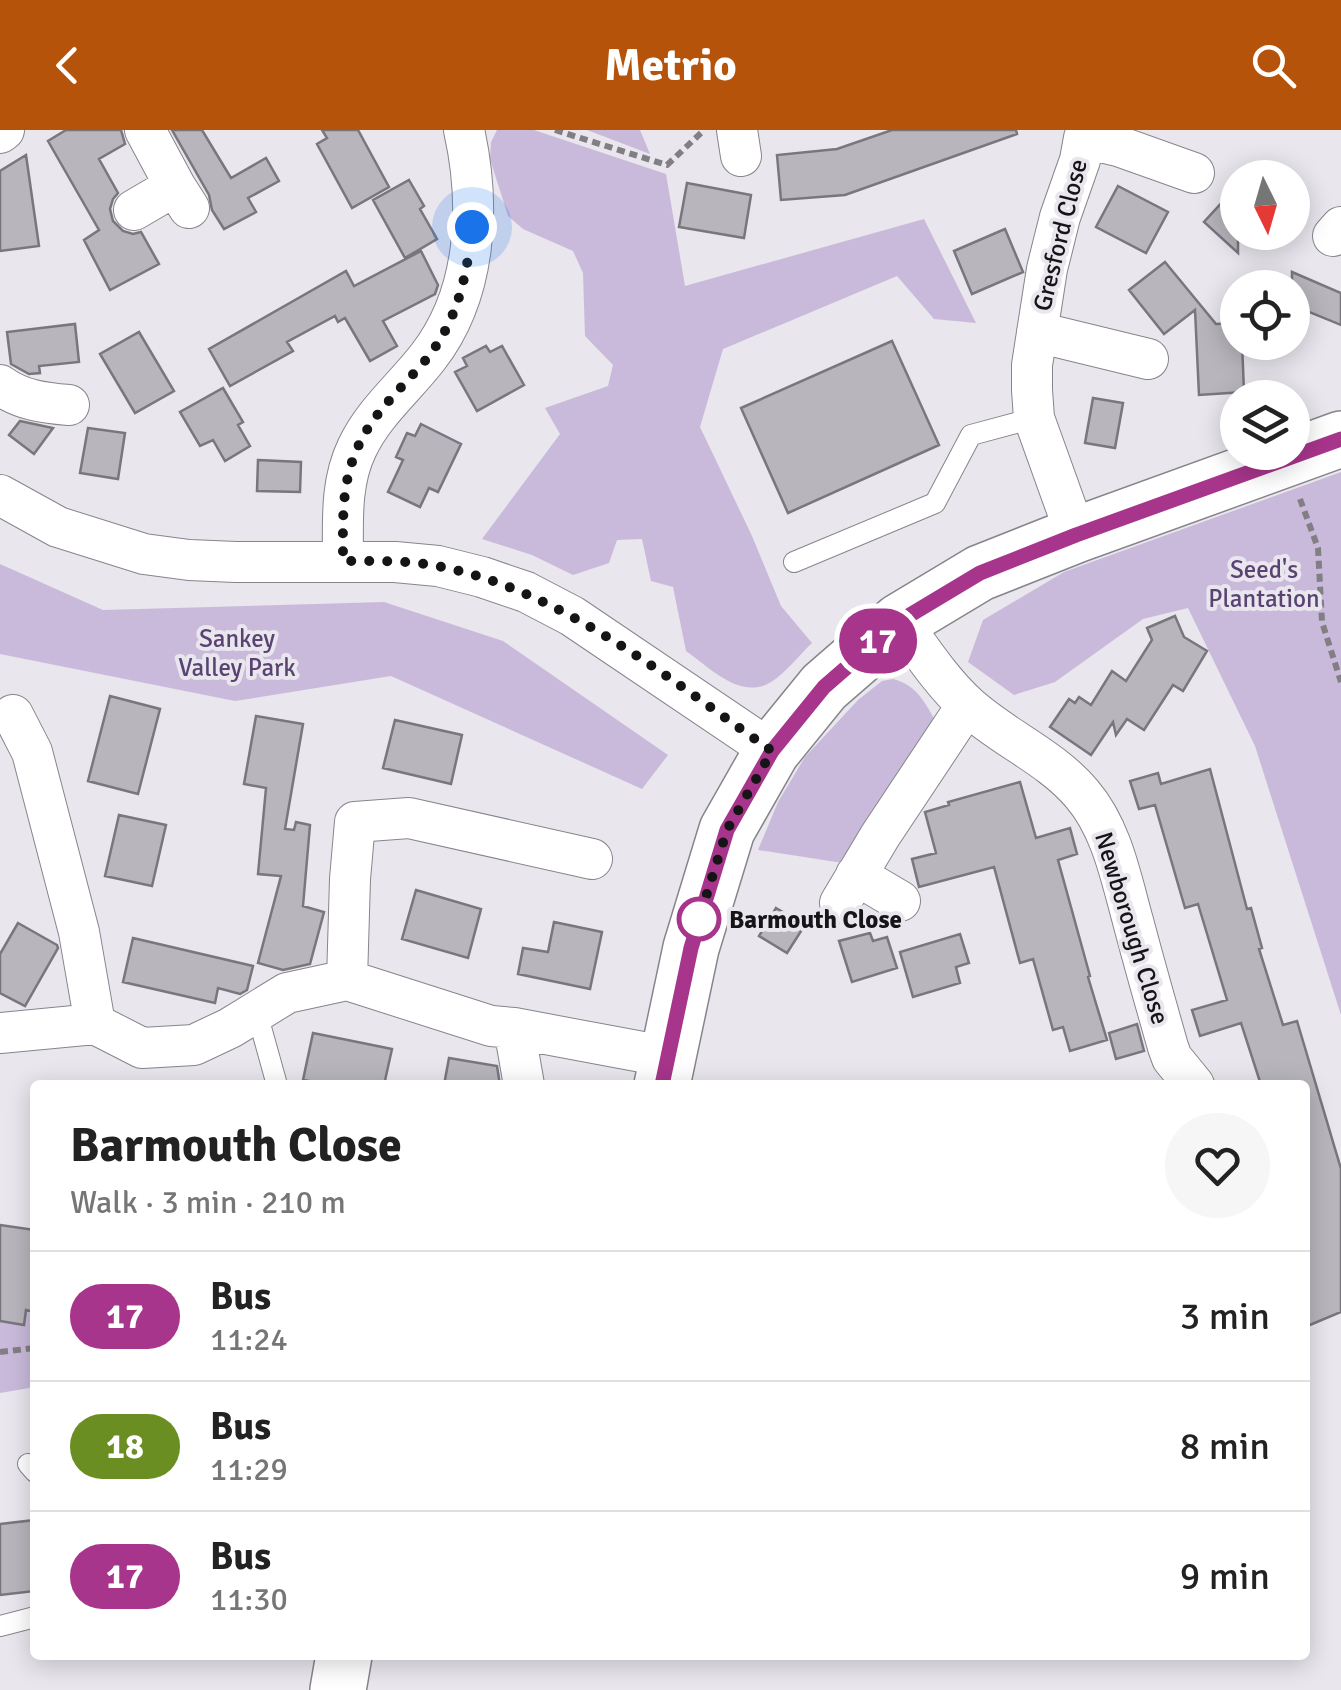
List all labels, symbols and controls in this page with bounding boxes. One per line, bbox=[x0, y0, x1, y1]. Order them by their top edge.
icon: back bbox=[40, 38, 95, 93]
text: Metrio bbox=[604, 38, 737, 93]
icon: search bbox=[1246, 38, 1301, 93]
street label: Gresford Close bbox=[1026, 156, 1094, 314]
north arrow bbox=[1220, 160, 1310, 250]
map controls bbox=[1220, 160, 1310, 470]
your location bbox=[447, 202, 497, 252]
button: locate bbox=[1220, 270, 1310, 360]
button: layers bbox=[1220, 380, 1310, 470]
park label: Seed's Plantation bbox=[1208, 554, 1320, 614]
line badge: 17 bbox=[833, 608, 923, 674]
text: 17 bbox=[859, 620, 897, 663]
park label: Sankey Valley Park bbox=[178, 623, 296, 683]
street label: Newborough Close bbox=[1088, 828, 1176, 1028]
marker: Barmouth Close bbox=[678, 898, 720, 940]
place label: Barmouth Close bbox=[729, 904, 902, 935]
button: heart bbox=[1165, 1113, 1270, 1218]
text: Barmouth Close bbox=[70, 1116, 402, 1175]
text: Walk · 3 min · 210 m bbox=[70, 1183, 346, 1222]
text: Bus bbox=[210, 1273, 271, 1320]
text: 3 min bbox=[1180, 1293, 1270, 1340]
text: 17 bbox=[106, 1295, 144, 1338]
text: 11:24 bbox=[210, 1320, 288, 1359]
text: Bus bbox=[210, 1403, 271, 1450]
text: 8 min bbox=[1180, 1423, 1270, 1470]
text: 18 bbox=[106, 1425, 144, 1468]
text: 11:29 bbox=[210, 1450, 288, 1489]
text: Bus bbox=[210, 1533, 271, 1580]
text: 9 min bbox=[1180, 1553, 1270, 1600]
text: 17 bbox=[106, 1555, 144, 1598]
text: 11:30 bbox=[210, 1580, 288, 1619]

